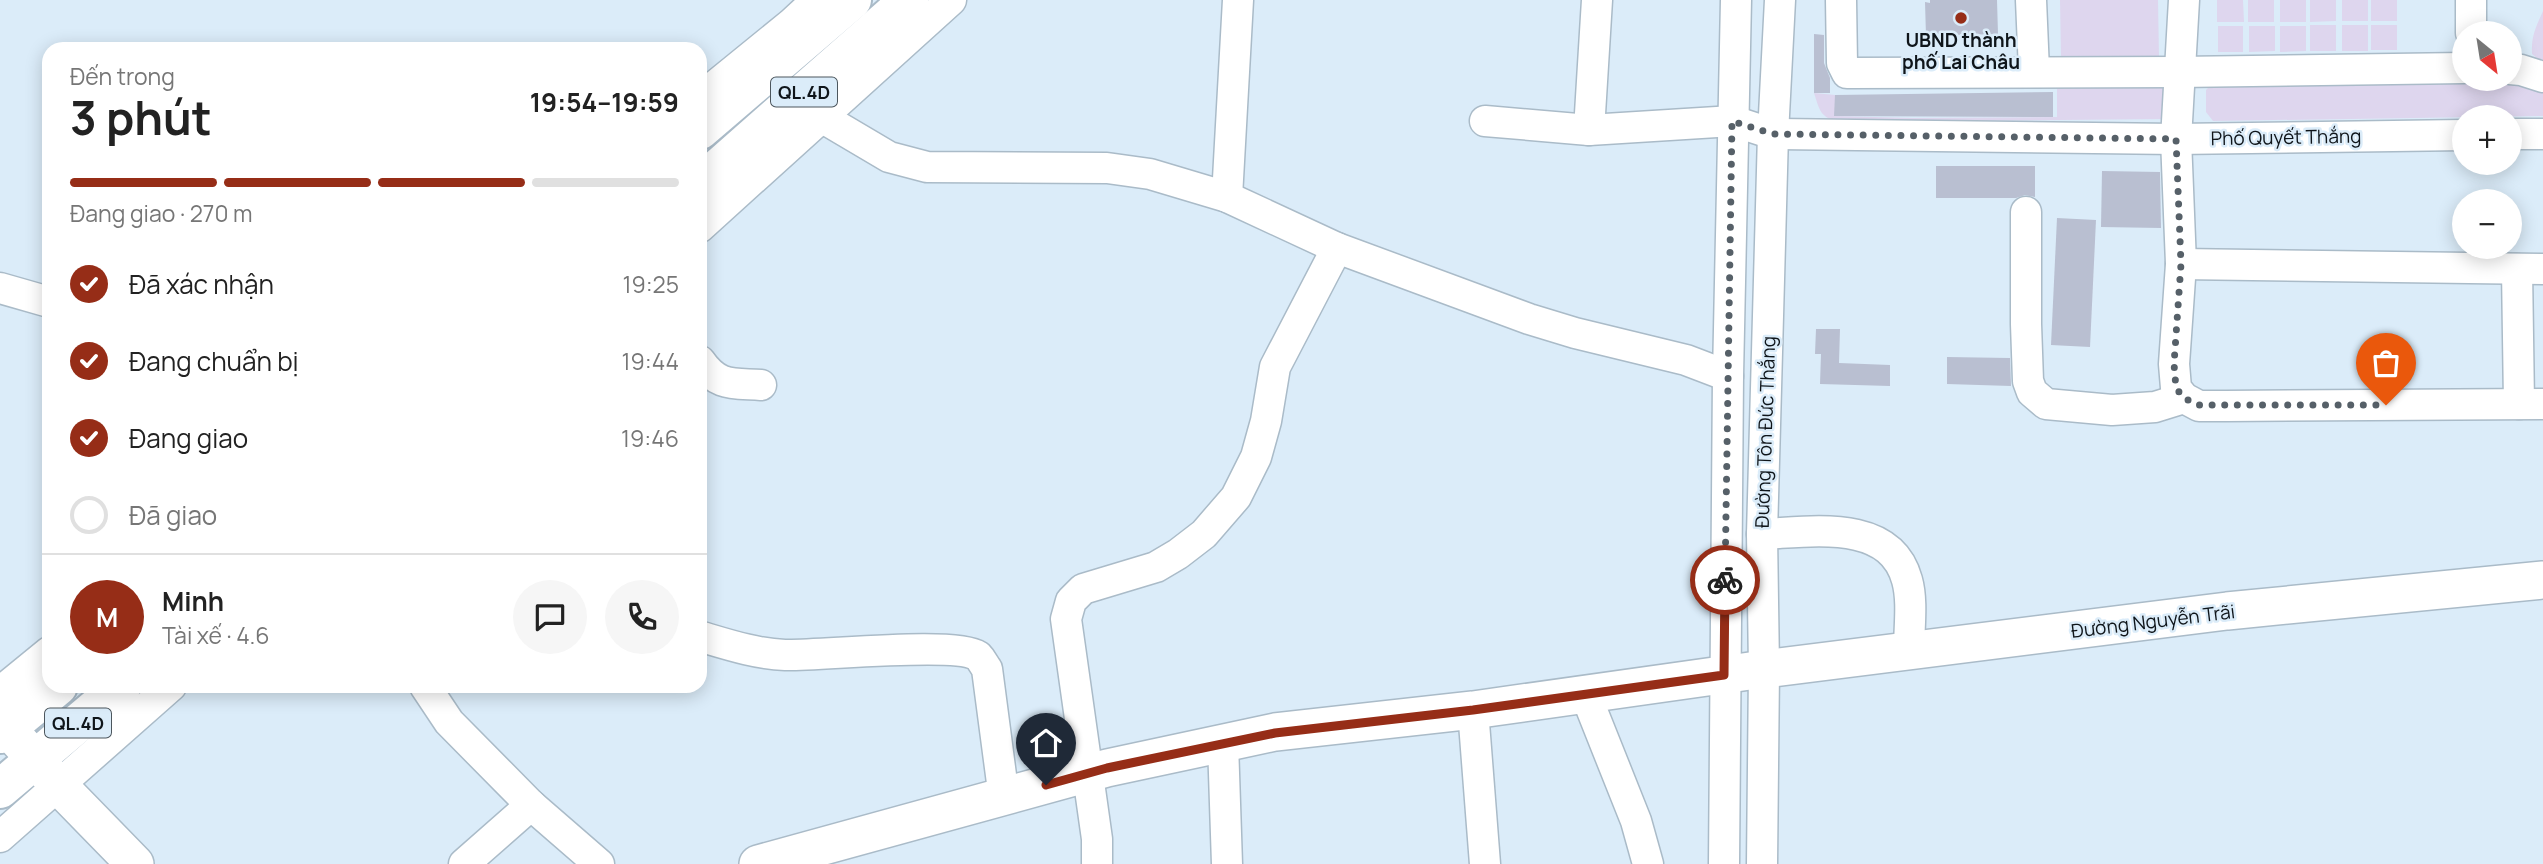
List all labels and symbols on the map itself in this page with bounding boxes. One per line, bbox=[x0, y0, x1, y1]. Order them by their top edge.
marker: UBND thành phố Lai Châu bbox=[1953, 10, 1969, 26]
north arrow bbox=[2452, 21, 2522, 91]
place label: UBND thành phố Lai Châu bbox=[1902, 27, 2020, 75]
road number: QL.4D bbox=[771, 78, 837, 106]
street label: Phố Quyết Thắng bbox=[2210, 123, 2362, 151]
pin bbox=[2356, 333, 2416, 405]
street label: Đường Tôn Đức Thắng bbox=[1749, 336, 1781, 528]
courier bbox=[1690, 545, 1760, 615]
street label: Đường Nguyễn Trãi bbox=[2070, 598, 2236, 644]
road number: QL.4D bbox=[45, 708, 111, 738]
pin bbox=[1016, 713, 1076, 785]

